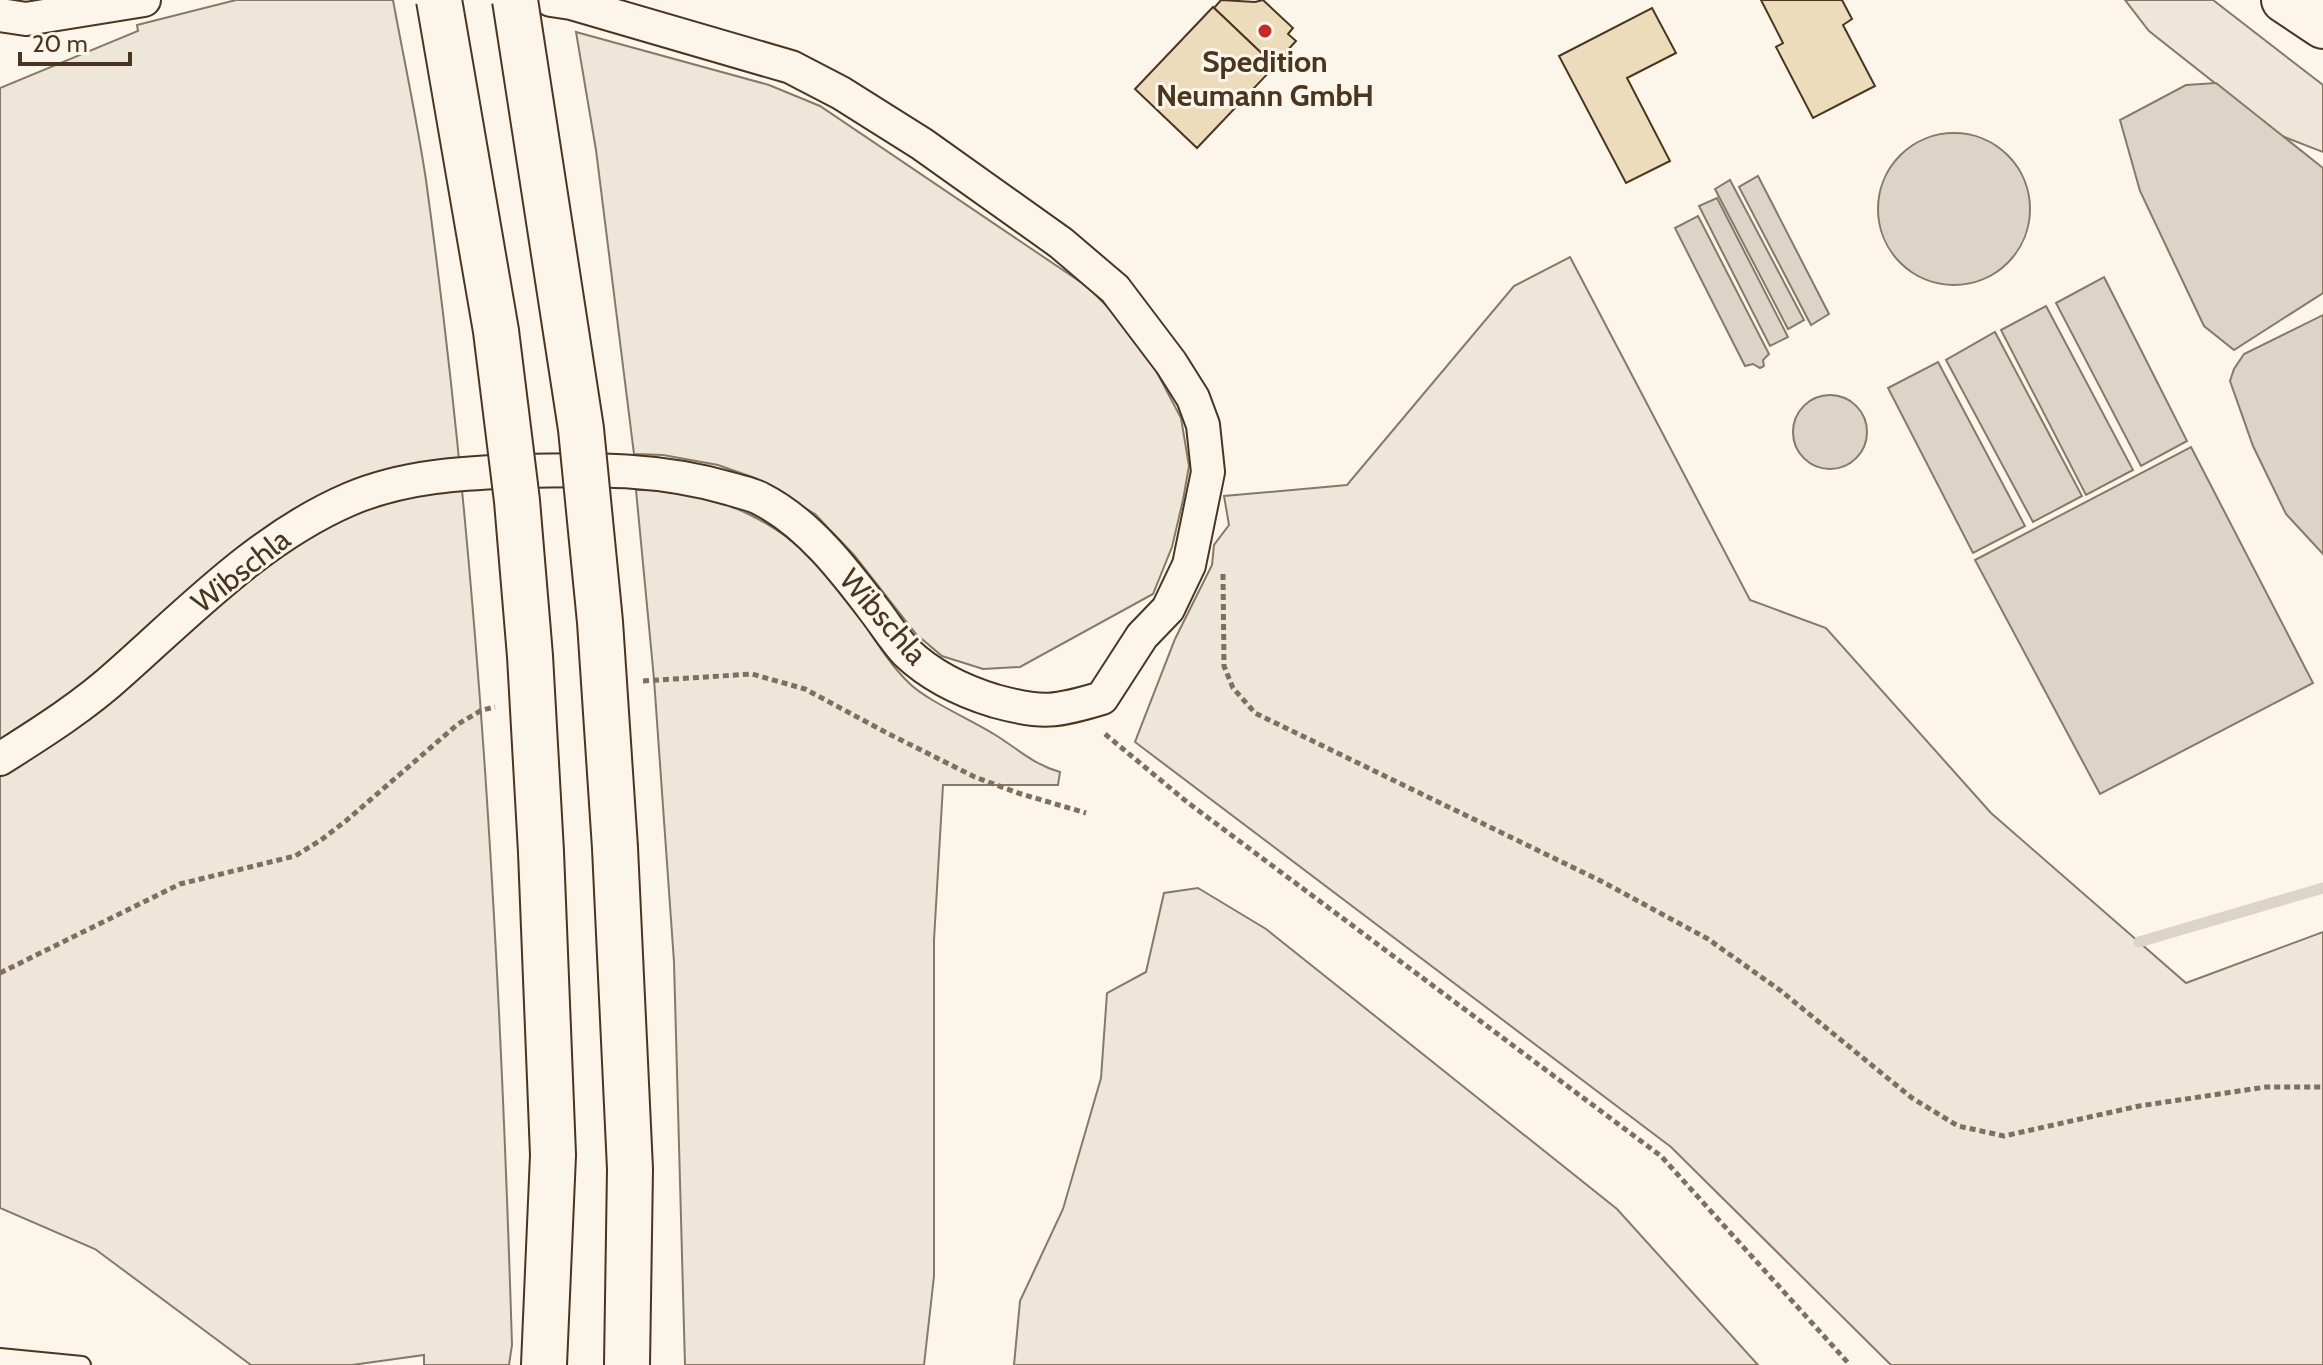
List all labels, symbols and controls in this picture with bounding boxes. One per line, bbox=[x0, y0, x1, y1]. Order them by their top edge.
scale bar bbox=[20, 16, 130, 66]
marker: Spedition Neumann GmbH bbox=[1256, 22, 1274, 40]
text: 20 m bbox=[32, 29, 88, 58]
place label: Spedition Neumann GmbH bbox=[1156, 43, 1374, 114]
street label: Wibschla bbox=[184, 520, 298, 621]
street label: Wibschla bbox=[832, 561, 935, 673]

